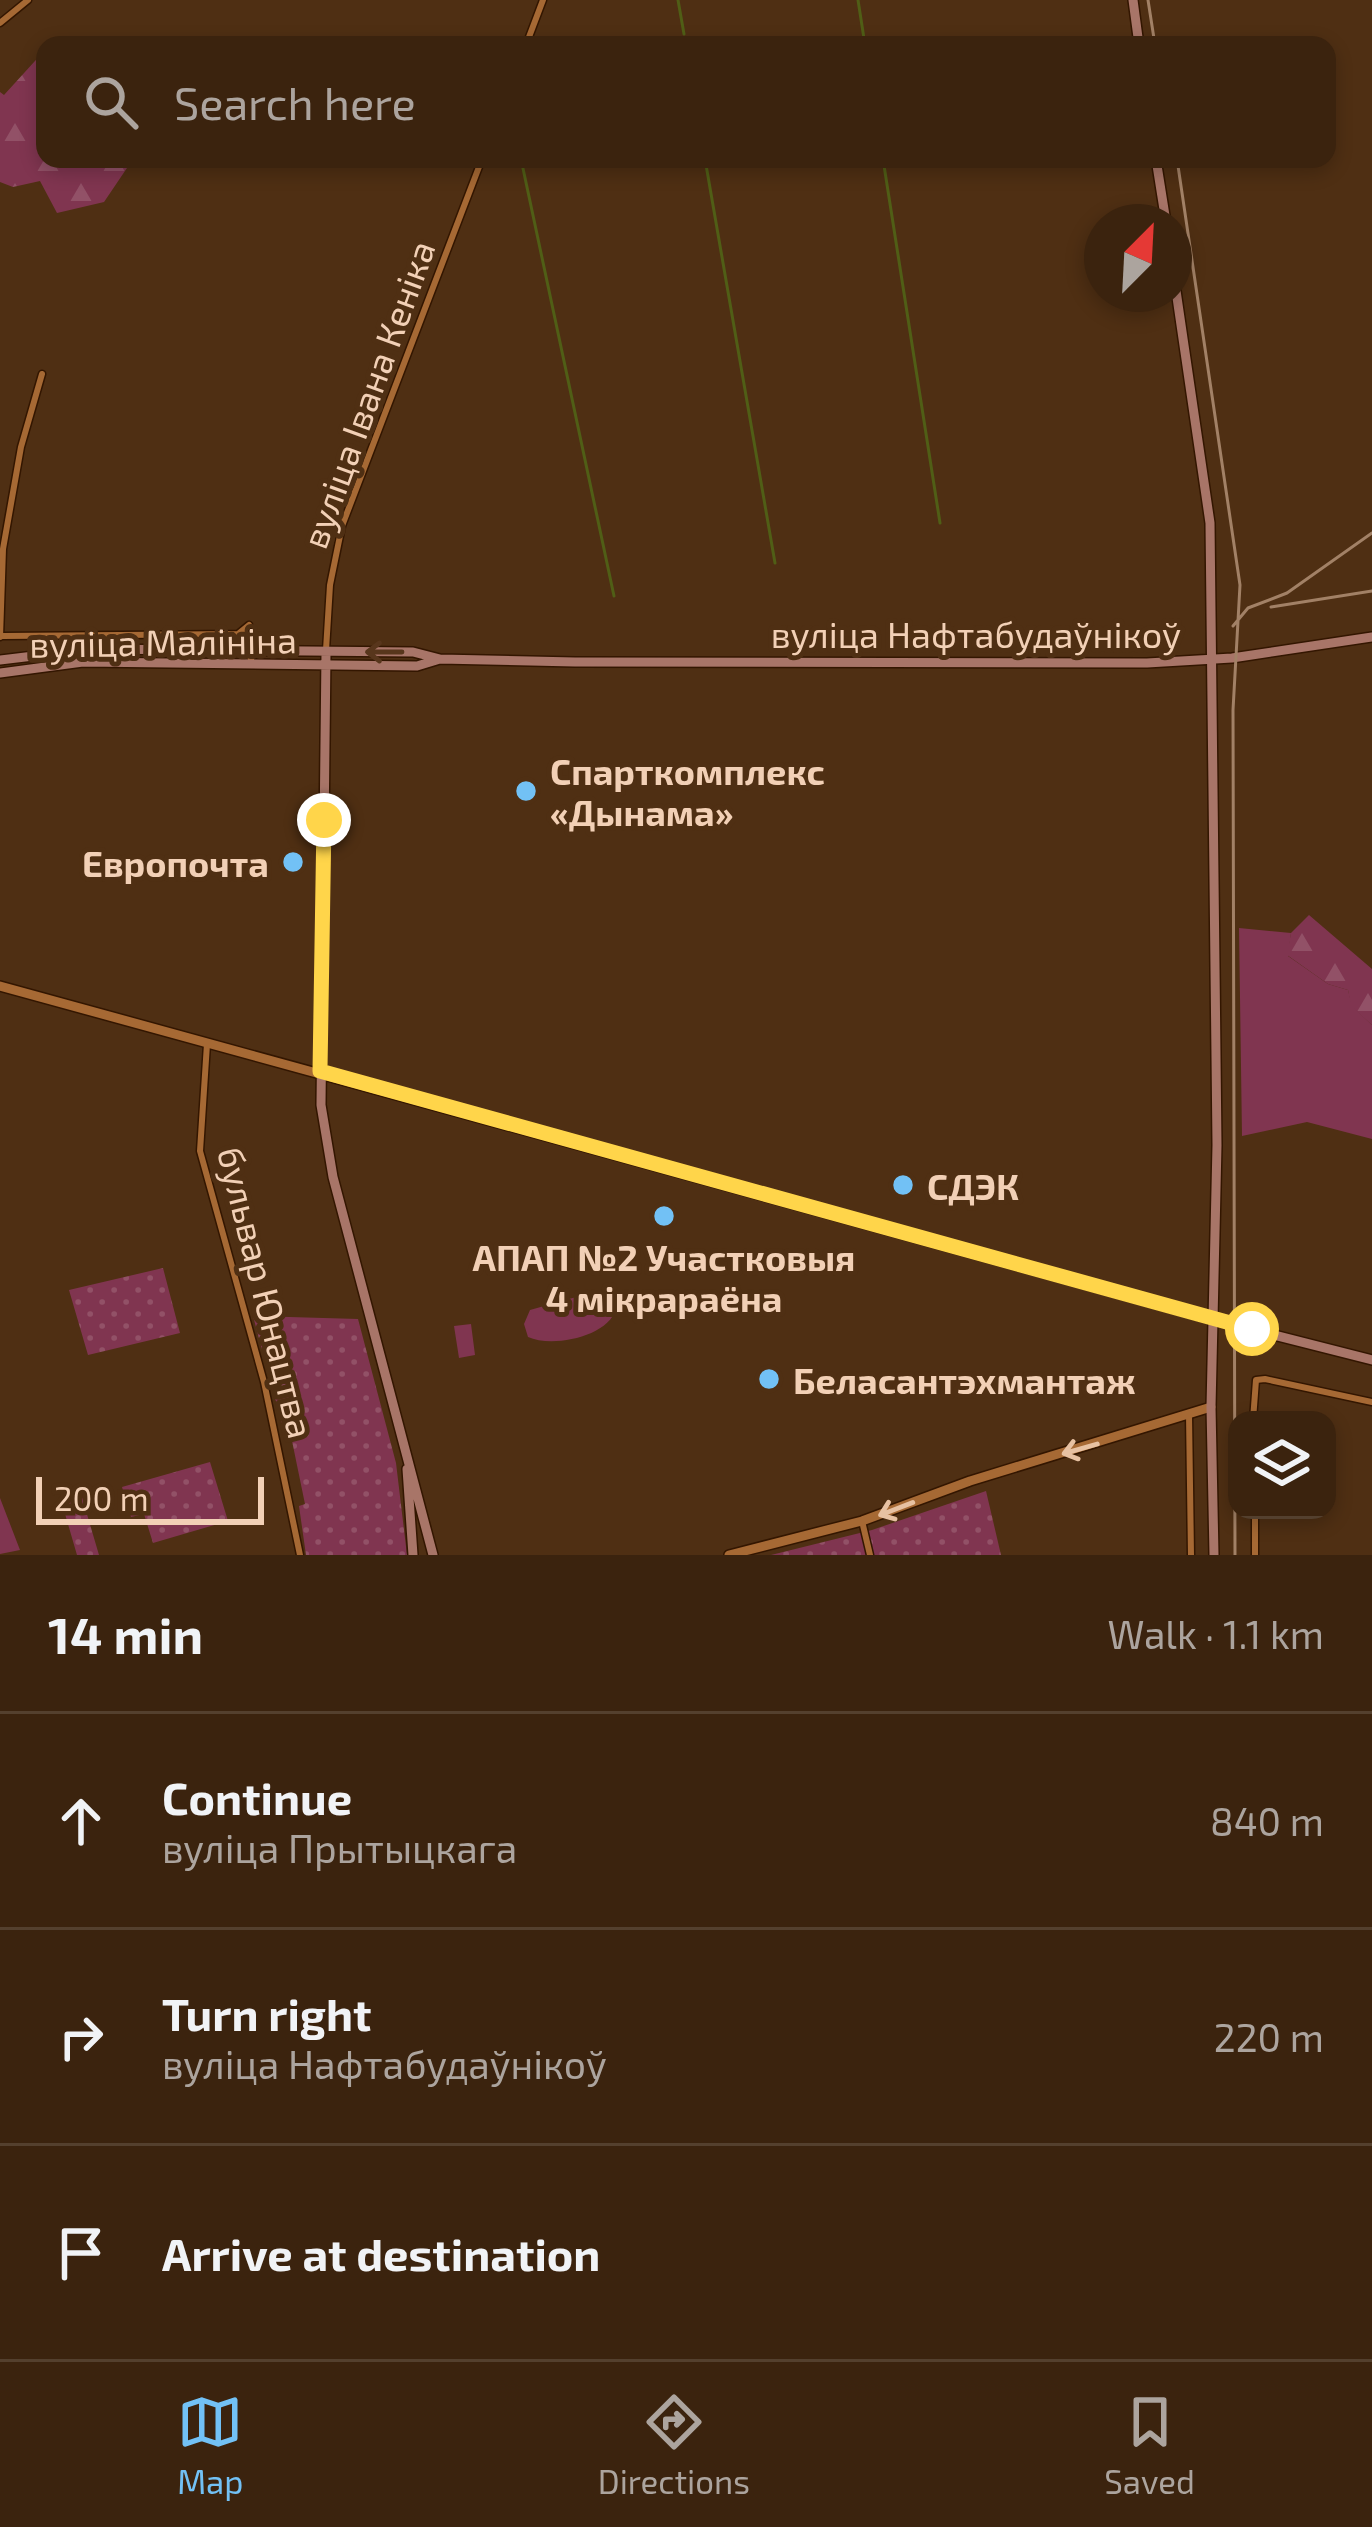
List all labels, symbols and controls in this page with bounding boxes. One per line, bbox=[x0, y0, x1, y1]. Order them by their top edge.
search box bbox=[36, 36, 1336, 168]
icon: search bbox=[78, 69, 144, 135]
text: Search here bbox=[174, 75, 416, 129]
north arrow bbox=[1084, 204, 1192, 312]
street label: вуліца Івана Кеніка bbox=[291, 234, 444, 554]
street label: вуліца Нафтабудаўнікоў bbox=[771, 612, 1181, 656]
street label: вуліца Малініна bbox=[29, 617, 297, 666]
one-way arrow bbox=[365, 641, 404, 663]
place label: Спарткомплекс «Дынама» bbox=[550, 749, 825, 833]
marker: Спарткомплекс «Дынама» bbox=[513, 778, 539, 804]
route end bbox=[297, 793, 351, 847]
place label: Европочта bbox=[82, 841, 269, 884]
marker: Европочта bbox=[280, 849, 306, 875]
street label: бульвар Юнацтва bbox=[209, 1142, 324, 1442]
place label: СДЭК bbox=[927, 1164, 1019, 1207]
marker: СДЭК bbox=[890, 1172, 916, 1198]
marker: АПАП №2 Участковыя 4 мікрараёна bbox=[651, 1203, 677, 1229]
place label: АПАП №2 Участковыя 4 мікрараёна bbox=[473, 1235, 855, 1319]
route start bbox=[1225, 1302, 1279, 1356]
place label: Беласантэхмантаж bbox=[793, 1358, 1136, 1401]
marker: Беласантэхмантаж bbox=[756, 1366, 782, 1392]
map controls bbox=[1228, 1411, 1336, 1519]
button: layers bbox=[1228, 1411, 1336, 1519]
one-way arrow bbox=[1062, 1440, 1100, 1462]
scale bar bbox=[36, 1471, 264, 1524]
text: 200 m bbox=[54, 1478, 149, 1518]
one-way arrow bbox=[879, 1499, 916, 1521]
text: 14 min bbox=[48, 1603, 203, 1664]
text: Walk · 1.1 km bbox=[1107, 1610, 1324, 1657]
text: Continue bbox=[162, 1770, 352, 1824]
icon: ahead bbox=[48, 1788, 114, 1854]
text: 840 m bbox=[1210, 1797, 1324, 1844]
text: вуліца Прытыцкага bbox=[162, 1824, 517, 1871]
text: Turn right bbox=[162, 1986, 371, 2040]
icon: right bbox=[48, 2004, 114, 2070]
text: 220 m bbox=[1214, 2013, 1324, 2060]
text: вуліца Нафтабудаўнікоў bbox=[162, 2040, 607, 2087]
icon: arrive bbox=[48, 2220, 114, 2286]
text: Arrive at destination bbox=[162, 2226, 600, 2280]
tab: Map bbox=[177, 2389, 243, 2501]
tab: Directions bbox=[598, 2389, 750, 2501]
tab: Saved bbox=[1104, 2389, 1195, 2501]

